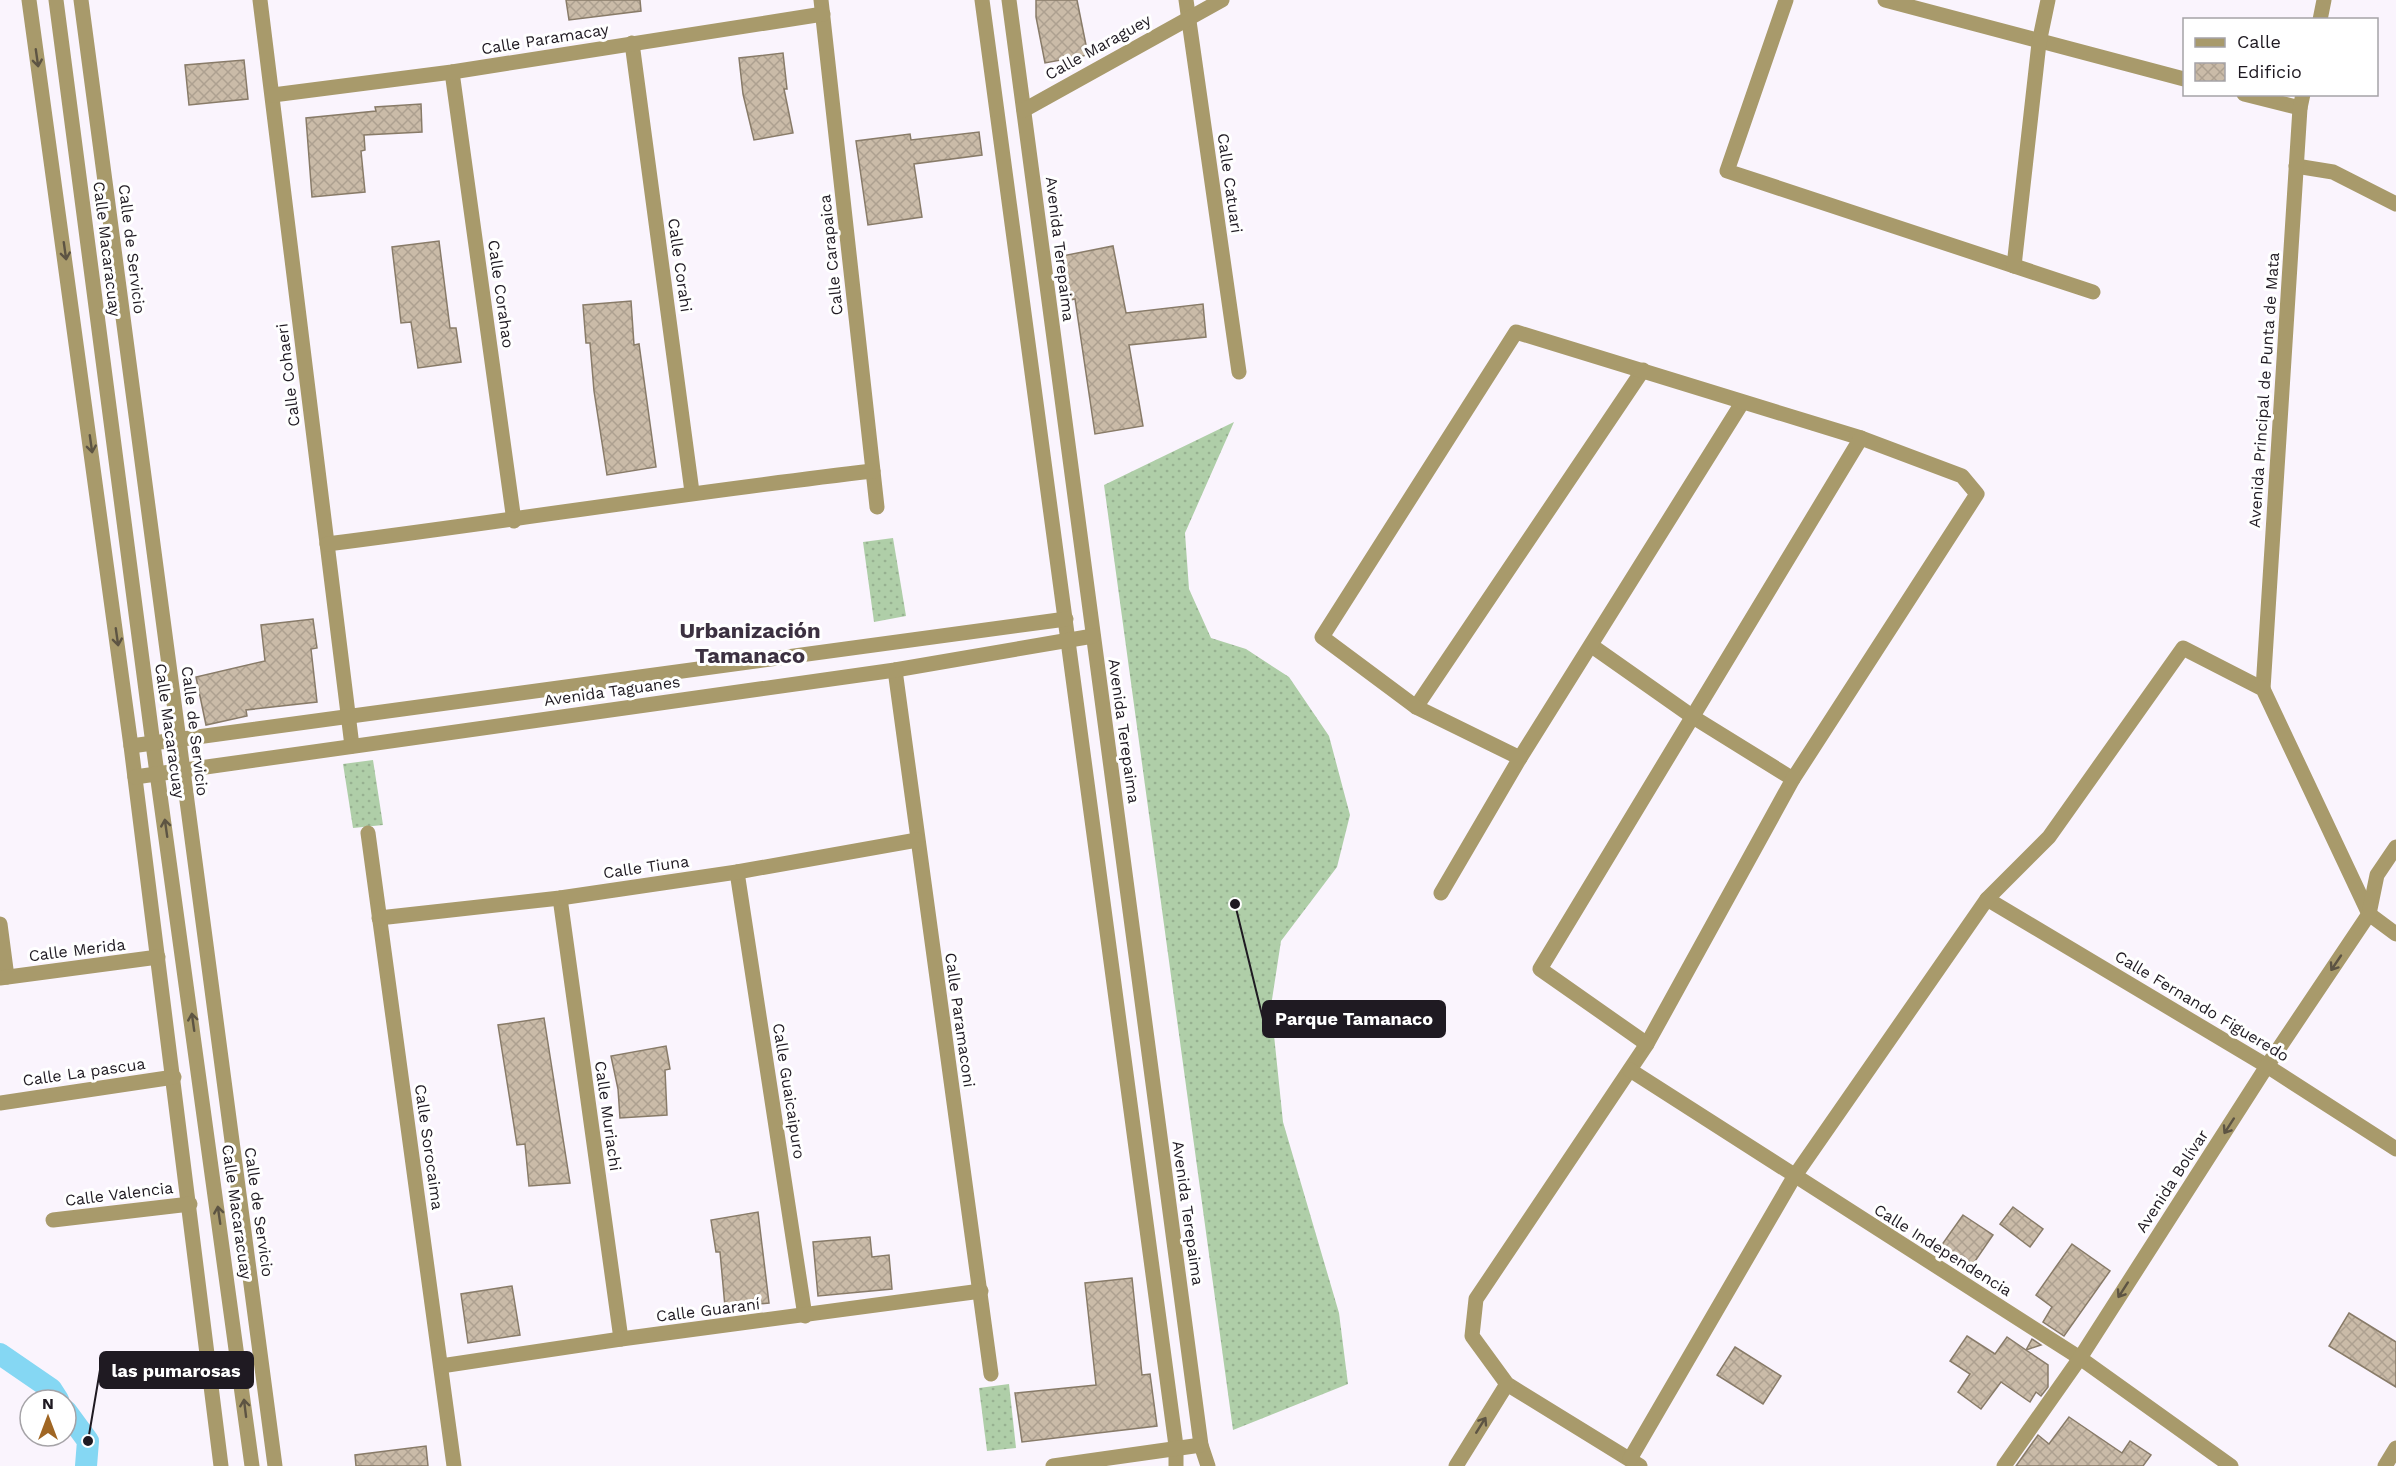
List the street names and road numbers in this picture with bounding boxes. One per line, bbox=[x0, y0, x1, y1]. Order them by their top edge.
street label: Calle Maraguey bbox=[1042, 10, 1155, 84]
street label: Calle Paramacay bbox=[480, 19, 611, 58]
street label: Calle Catuari bbox=[1214, 132, 1246, 234]
street label: Avenida Terepaima bbox=[1042, 175, 1078, 323]
street label: Calle Macaracuay bbox=[89, 180, 125, 318]
street label: Calle de Servicio bbox=[115, 183, 149, 315]
street label: Calle Carapaica bbox=[815, 194, 847, 316]
street label: Calle Corahi bbox=[664, 217, 696, 313]
street label: Calle Corahao bbox=[484, 239, 518, 349]
street label: Avenida Principal de Punta de Mata bbox=[2245, 252, 2283, 528]
street label: Calle Cohaeri bbox=[272, 322, 304, 428]
street label: Avenida Terepaima bbox=[1104, 657, 1144, 805]
street label: Calle Macaracuay bbox=[151, 662, 189, 800]
street label: Calle de Servicio bbox=[178, 665, 212, 797]
street label: Avenida Taguanes bbox=[543, 672, 681, 710]
street label: Calle Tiuna bbox=[602, 852, 690, 882]
street label: Calle Merida bbox=[28, 935, 126, 965]
street label: Calle Fernando Figueredo bbox=[2111, 946, 2293, 1066]
street label: Calle Paramaconi bbox=[941, 951, 979, 1089]
street label: Calle Guaicaipuro bbox=[769, 1022, 809, 1160]
street label: Calle La pascua bbox=[21, 1054, 147, 1090]
street label: Calle Muriachi bbox=[591, 1060, 625, 1172]
street label: Calle Sorocaima bbox=[411, 1083, 447, 1211]
street label: Avenida Bolívar bbox=[2132, 1126, 2213, 1236]
street label: Avenida Terepaima bbox=[1168, 1139, 1208, 1287]
street label: Calle Macaracuay bbox=[218, 1143, 256, 1281]
street label: Calle de Servicio bbox=[241, 1146, 277, 1278]
street label: Calle Valencia bbox=[64, 1178, 174, 1210]
street label: Calle Independencia bbox=[1871, 1200, 2015, 1300]
street label: Calle Guaraní bbox=[655, 1294, 761, 1326]

